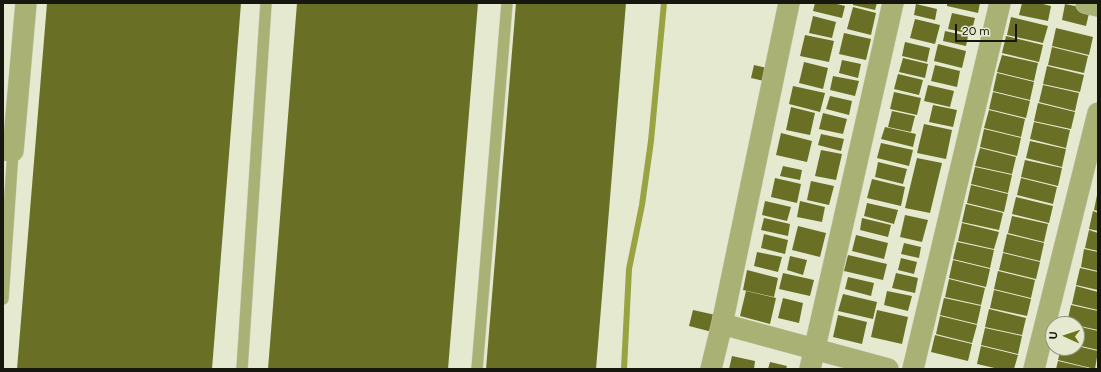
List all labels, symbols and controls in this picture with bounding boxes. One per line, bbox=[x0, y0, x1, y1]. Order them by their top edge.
scale bar bbox=[957, 16, 1019, 42]
text: 20 m bbox=[962, 24, 990, 38]
north arrow bbox=[1045, 316, 1085, 356]
text: U bbox=[1047, 331, 1060, 340]

